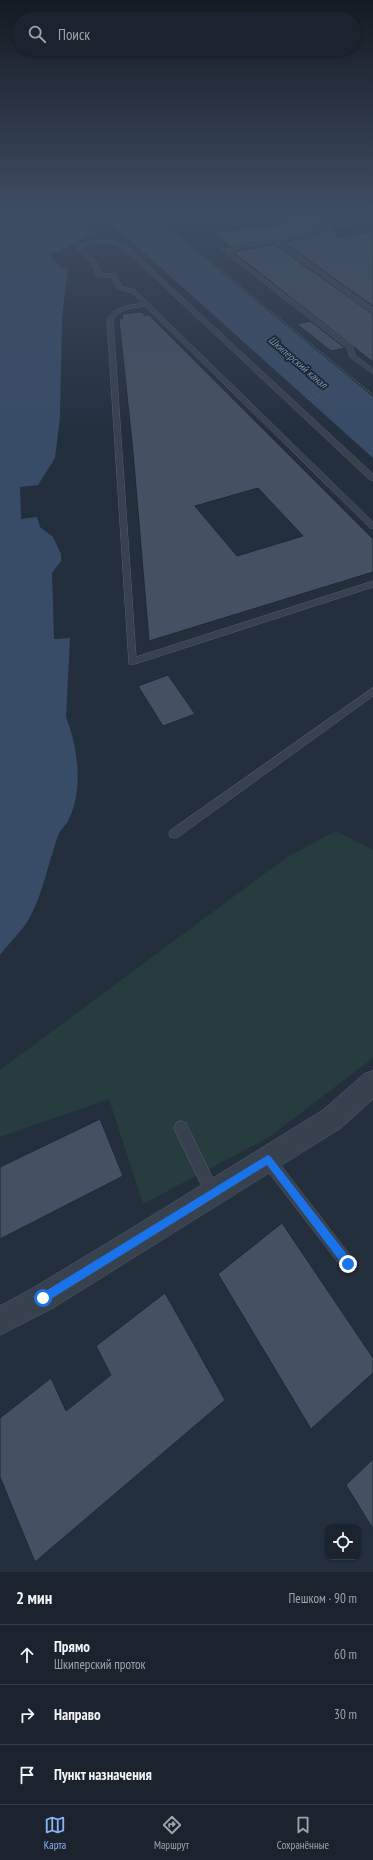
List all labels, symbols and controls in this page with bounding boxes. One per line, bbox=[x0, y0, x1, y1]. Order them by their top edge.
search box bbox=[12, 12, 361, 56]
icon: search bbox=[26, 23, 48, 45]
text: Поиск bbox=[58, 25, 90, 44]
water label: Шкиперский канал bbox=[266, 333, 331, 392]
route end bbox=[339, 1255, 357, 1273]
route start bbox=[34, 1289, 52, 1307]
map controls bbox=[325, 1524, 361, 1560]
button: locate bbox=[325, 1524, 361, 1560]
text: 2 мин bbox=[16, 1587, 52, 1609]
text: Пешком · 90 m bbox=[289, 1590, 357, 1607]
text: Прямо bbox=[54, 1637, 90, 1656]
icon: ahead bbox=[16, 1644, 38, 1666]
text: 60 m bbox=[334, 1646, 357, 1663]
text: Шкиперский проток bbox=[54, 1656, 146, 1673]
icon: right bbox=[16, 1704, 38, 1726]
text: Направо bbox=[54, 1705, 101, 1724]
text: 30 m bbox=[334, 1706, 357, 1723]
icon: arrive bbox=[16, 1764, 38, 1786]
text: Пункт назначения bbox=[54, 1765, 152, 1784]
tab: Карта bbox=[44, 1814, 66, 1852]
tab: Маршрут bbox=[154, 1814, 189, 1852]
tab: Сохранённые bbox=[277, 1814, 329, 1852]

